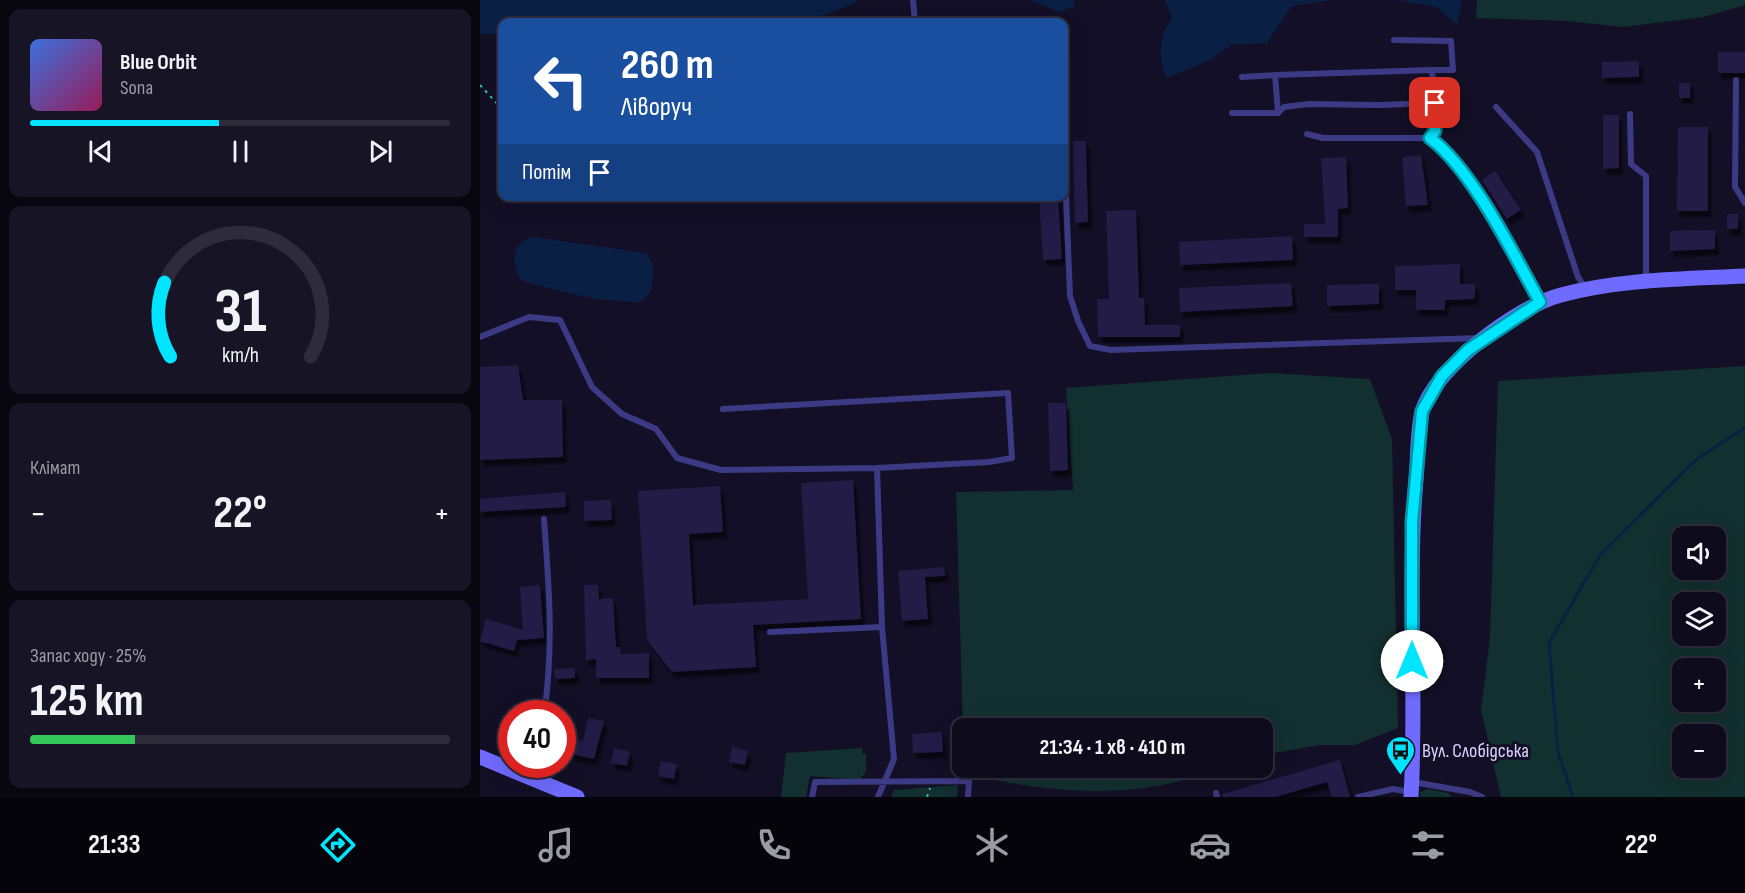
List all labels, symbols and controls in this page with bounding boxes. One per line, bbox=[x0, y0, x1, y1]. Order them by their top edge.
text: 260 m bbox=[621, 40, 714, 91]
icon: left bbox=[522, 42, 600, 120]
text: Blue Orbit bbox=[120, 49, 197, 76]
text: Sona bbox=[120, 76, 153, 100]
pin bbox=[1409, 77, 1460, 128]
icon: arrive bbox=[1418, 86, 1451, 119]
text: Ліворуч bbox=[621, 91, 692, 123]
icon: previous bbox=[84, 135, 117, 168]
icon: pause bbox=[224, 135, 257, 168]
icon: next bbox=[364, 135, 397, 168]
icon: arrive bbox=[583, 156, 616, 189]
text: Потім bbox=[522, 159, 571, 186]
text: 31 bbox=[214, 275, 266, 350]
text: km/h bbox=[221, 343, 259, 368]
text: Клімат bbox=[30, 456, 80, 480]
text: 22° bbox=[213, 486, 267, 541]
text: − bbox=[30, 494, 46, 534]
text: + bbox=[434, 494, 450, 534]
map controls bbox=[1672, 526, 1726, 778]
button: sound bbox=[1672, 526, 1726, 580]
button: layers bbox=[1672, 592, 1726, 646]
position arrow bbox=[1380, 629, 1444, 693]
text: Запас ходу · 25% bbox=[30, 644, 146, 668]
button: + bbox=[1672, 658, 1726, 712]
text: 125 km bbox=[30, 674, 143, 729]
speed limit sign: 40 bbox=[498, 700, 576, 778]
button: − bbox=[1672, 724, 1726, 778]
text: 21:34 · 1 хв · 410 m bbox=[1040, 734, 1185, 761]
bus stop icon: Вул. Слобідська bbox=[1385, 734, 1417, 776]
place label: Вул. Слобідська bbox=[1422, 739, 1529, 763]
icon: directions bbox=[317, 824, 359, 866]
icon: music bbox=[535, 824, 577, 866]
icon: phone bbox=[753, 824, 795, 866]
icon: climate bbox=[971, 824, 1013, 866]
icon: car bbox=[1189, 824, 1231, 866]
icon: filters bbox=[1407, 824, 1449, 866]
text: 21:33 bbox=[88, 829, 141, 861]
text: 22° bbox=[1625, 829, 1657, 861]

